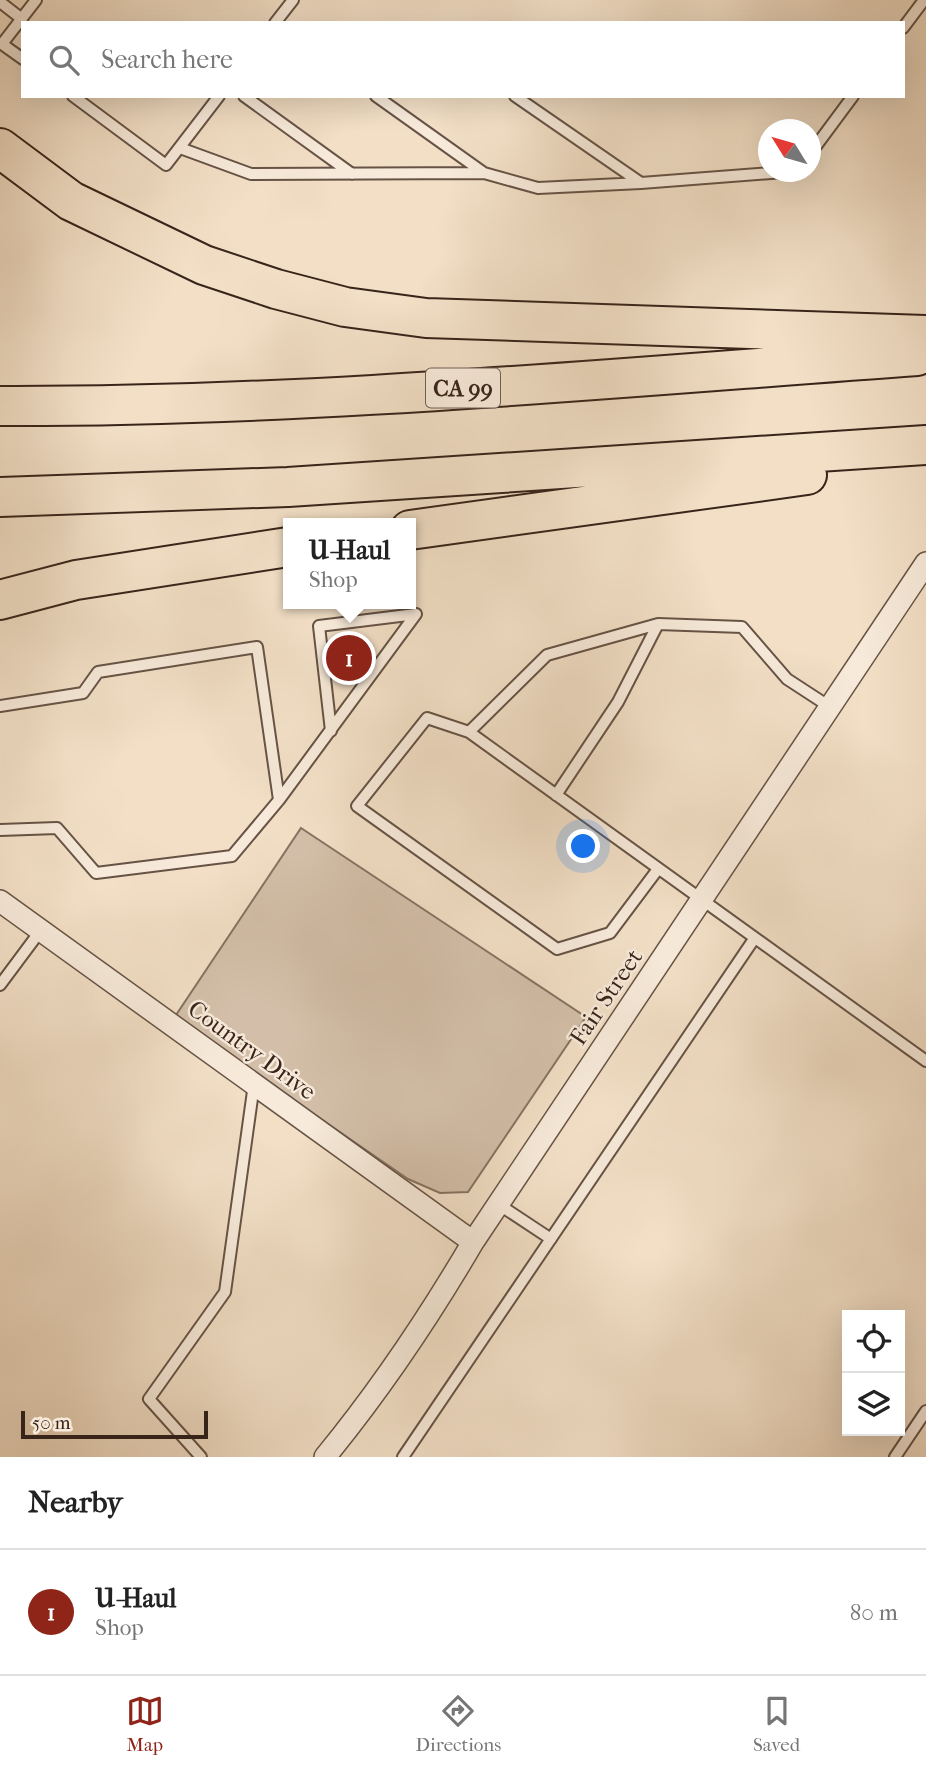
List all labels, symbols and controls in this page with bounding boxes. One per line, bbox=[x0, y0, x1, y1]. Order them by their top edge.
search box bbox=[21, 21, 905, 98]
icon: search bbox=[45, 41, 83, 79]
text: Search here bbox=[101, 44, 233, 75]
north arrow bbox=[758, 119, 821, 182]
road number: CA 99 bbox=[426, 368, 500, 408]
popup bbox=[283, 518, 416, 609]
text: U-Haul bbox=[309, 535, 390, 566]
text: Shop bbox=[309, 566, 358, 593]
pin: 1 bbox=[326, 632, 372, 684]
your location bbox=[566, 829, 600, 863]
street label: Fair Street bbox=[564, 943, 648, 1050]
street label: Country Drive bbox=[183, 994, 321, 1106]
map controls bbox=[842, 1310, 905, 1436]
button: locate bbox=[842, 1310, 905, 1373]
button: layers bbox=[842, 1373, 905, 1436]
scale bar bbox=[21, 1408, 208, 1440]
text: 50 m bbox=[32, 1412, 71, 1434]
text: Nearby bbox=[28, 1485, 123, 1520]
text: U-Haul bbox=[95, 1583, 176, 1614]
text: 1 bbox=[47, 1599, 55, 1626]
text: 80 m bbox=[850, 1599, 898, 1626]
text: Shop bbox=[95, 1614, 144, 1641]
tab: Map bbox=[126, 1692, 164, 1756]
tab: Directions bbox=[416, 1692, 501, 1756]
tab: Saved bbox=[753, 1692, 800, 1756]

